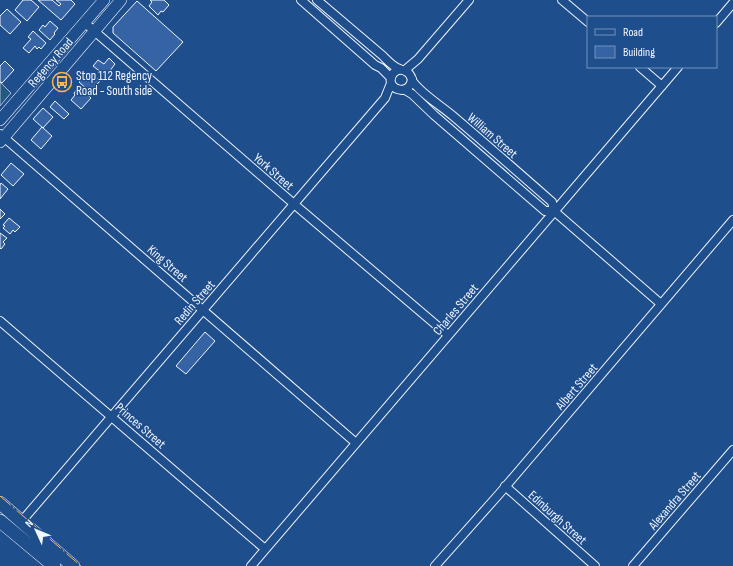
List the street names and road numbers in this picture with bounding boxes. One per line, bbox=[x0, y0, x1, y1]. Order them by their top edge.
street label: Regency Road bbox=[25, 34, 77, 91]
street label: William Street bbox=[464, 110, 521, 162]
street label: York Street bbox=[250, 150, 297, 194]
street label: King Street bbox=[144, 242, 191, 286]
street label: Redin Street bbox=[171, 277, 219, 328]
street label: Charles Street bbox=[430, 281, 482, 339]
street label: Albert Street bbox=[552, 360, 601, 414]
street label: Princes Street bbox=[112, 399, 169, 452]
street label: Alexandra Street bbox=[644, 468, 704, 534]
street label: Edinburgh Street bbox=[525, 487, 590, 548]

